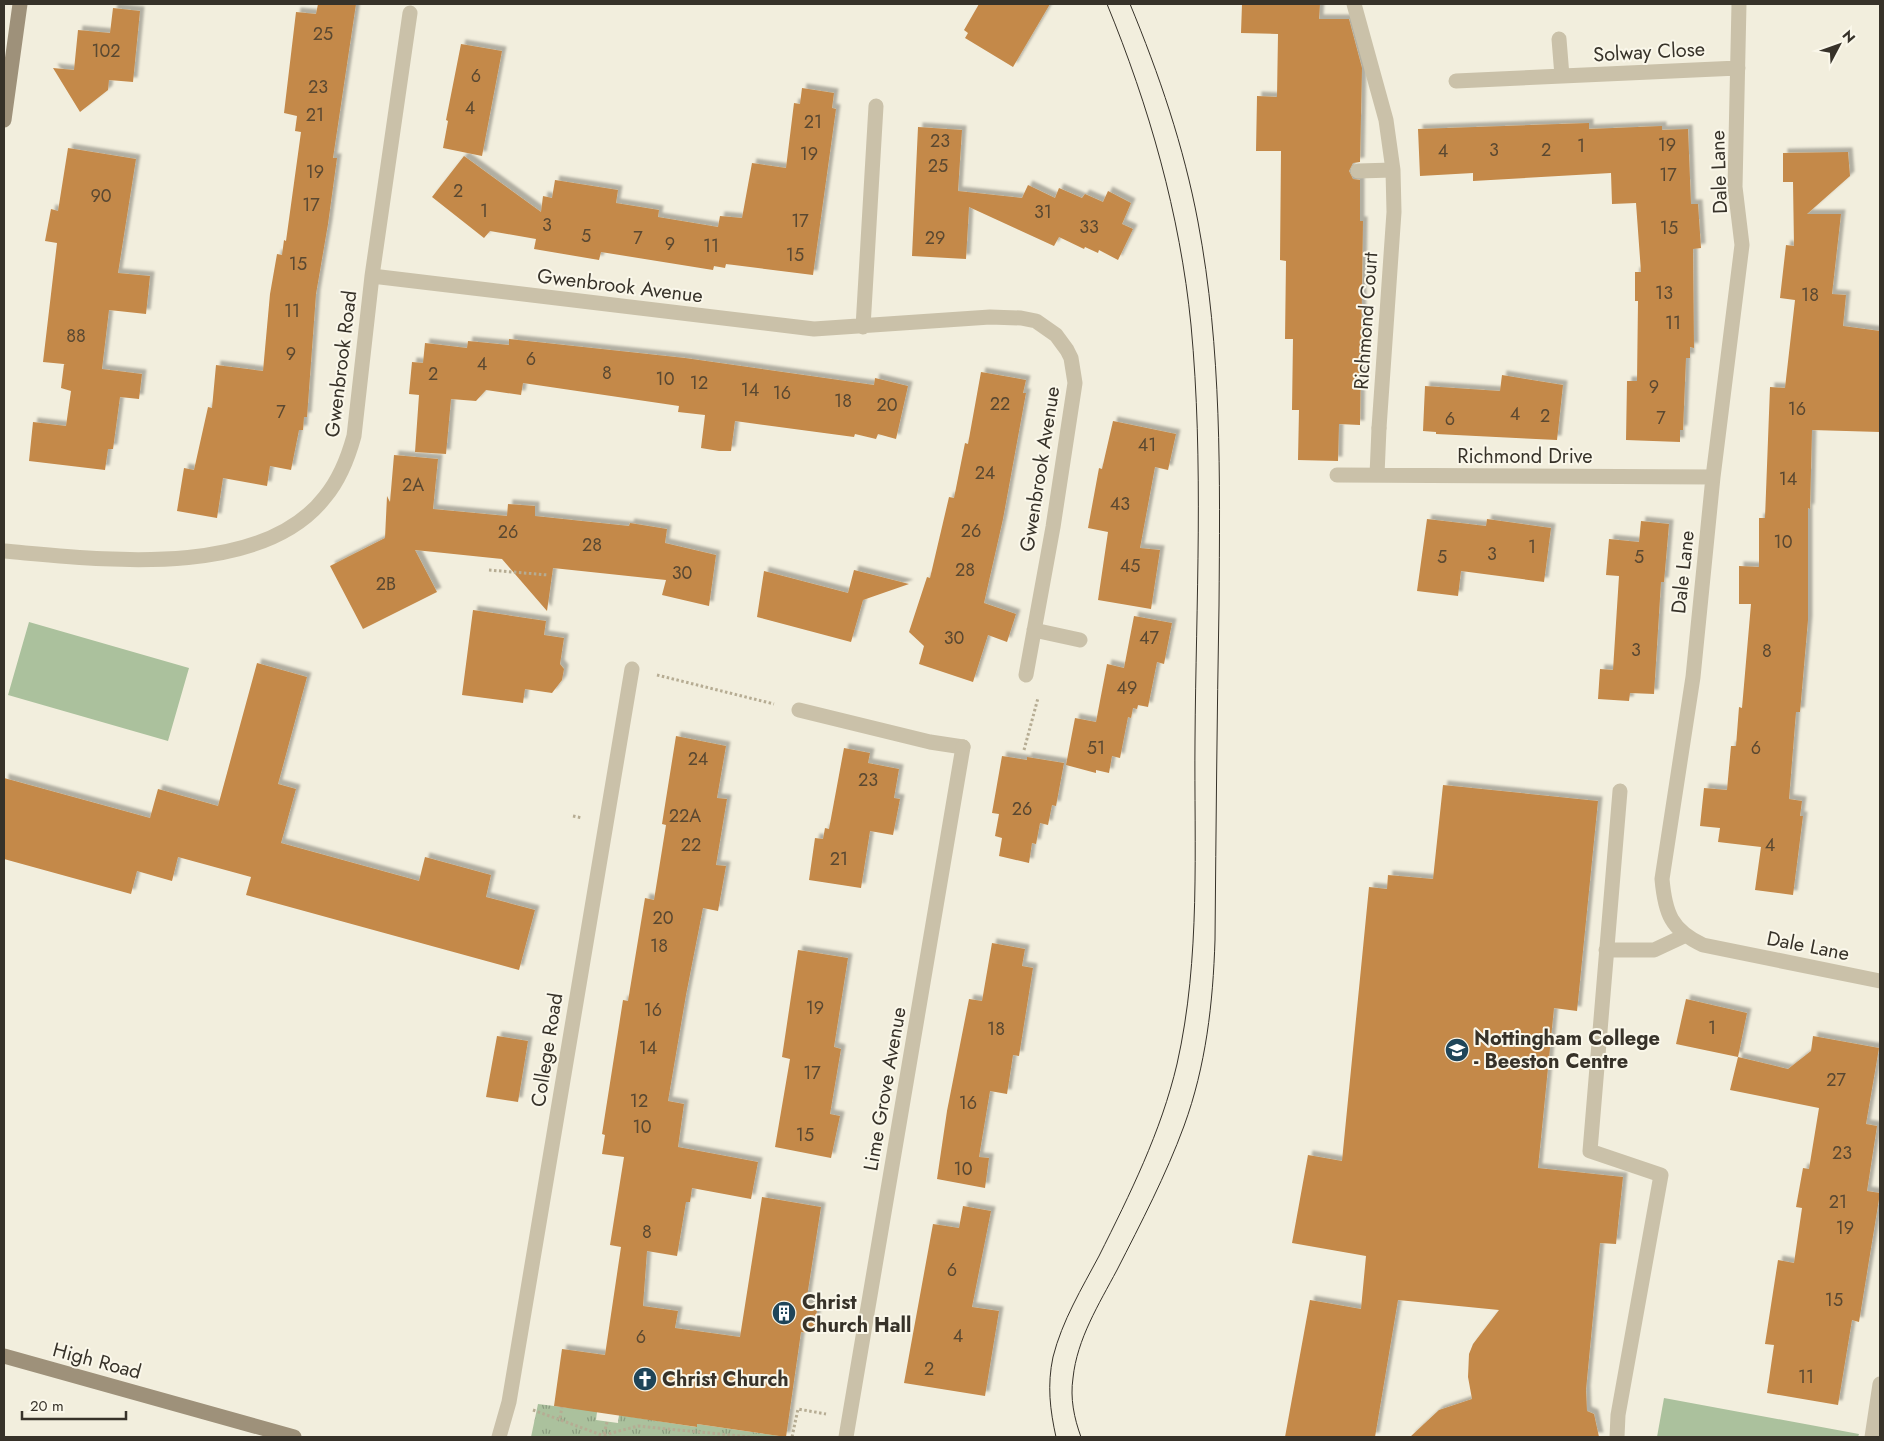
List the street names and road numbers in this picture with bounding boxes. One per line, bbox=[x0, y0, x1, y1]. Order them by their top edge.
street label: Solway Close bbox=[1592, 35, 1706, 69]
street label: Dale Lane bbox=[1703, 130, 1735, 214]
street label: Richmond Court bbox=[1347, 251, 1385, 391]
street label: Gwenbrook Avenue bbox=[535, 261, 705, 311]
street label: Gwenbrook Road bbox=[318, 289, 364, 439]
street label: Gwenbrook Avenue bbox=[1013, 384, 1067, 554]
street label: Richmond Drive bbox=[1457, 442, 1593, 471]
street label: Dale Lane bbox=[1664, 529, 1702, 615]
street label: Dale Lane bbox=[1764, 924, 1852, 968]
street label: College Road bbox=[524, 991, 570, 1109]
street label: Lime Grove Avenue bbox=[856, 1005, 914, 1173]
street label: High Road bbox=[50, 1335, 144, 1387]

